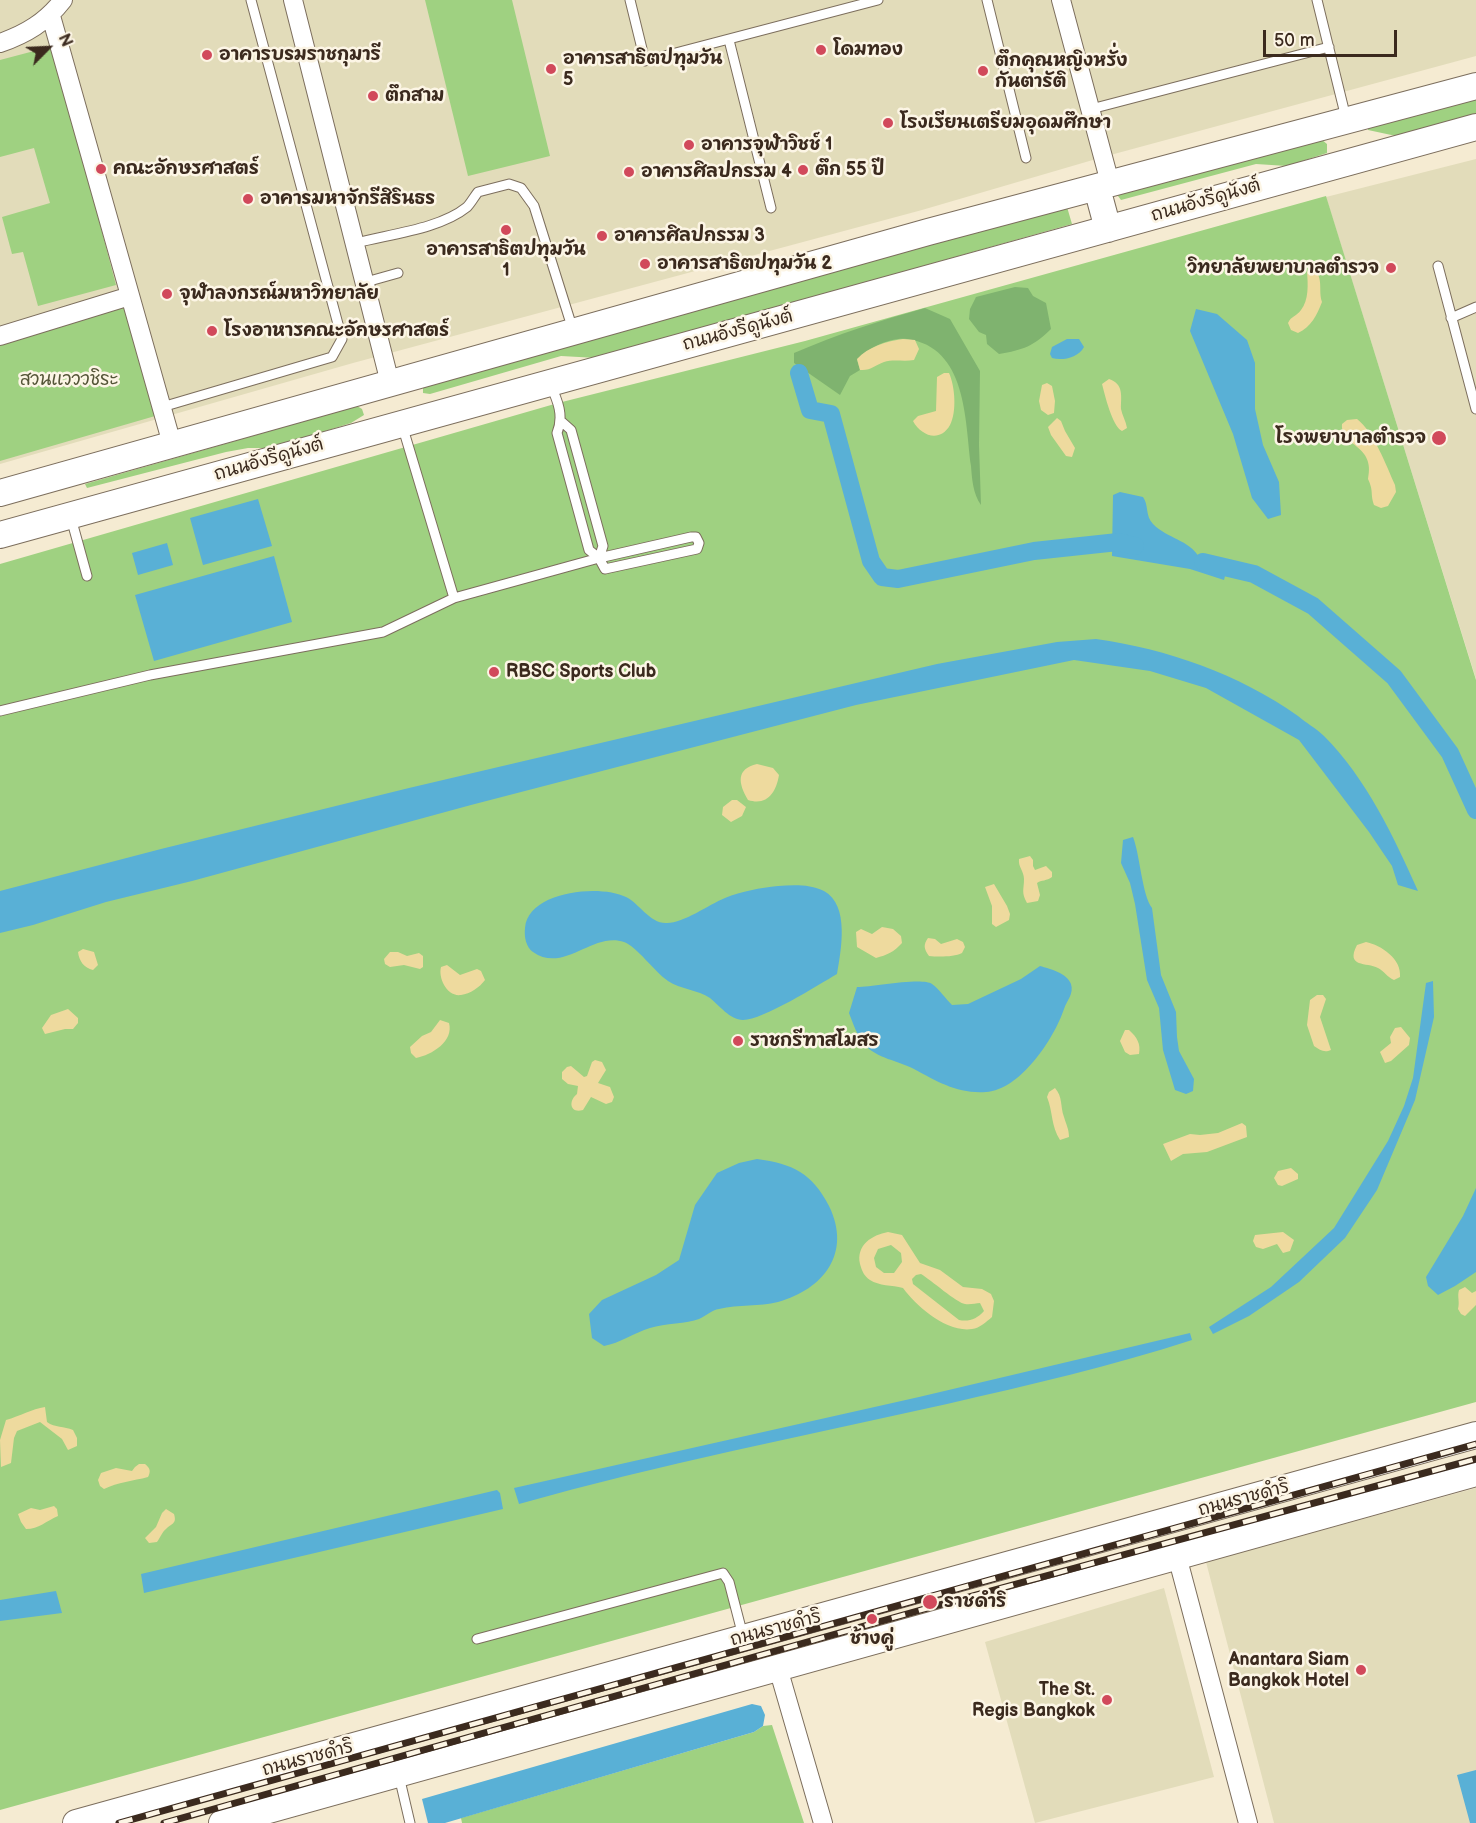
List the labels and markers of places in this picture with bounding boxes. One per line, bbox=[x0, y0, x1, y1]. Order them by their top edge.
place label: โดมทอง bbox=[833, 39, 903, 61]
marker: โดมทอง bbox=[814, 43, 828, 57]
place label: อาคารบรมราชกุมารี bbox=[219, 44, 381, 66]
marker: อาคารบรมราชกุมารี bbox=[200, 48, 214, 62]
place label: อาคารสาธิตปทุมวัน 5 bbox=[563, 48, 722, 90]
place label: ตึกคุณหญิงหรั่ง กันตารัติ bbox=[995, 50, 1128, 92]
marker: อาคารสาธิตปทุมวัน 5 bbox=[544, 62, 558, 76]
marker: ตึกคุณหญิงหรั่ง กันตารัติ bbox=[976, 64, 990, 78]
place label: ตึกสาม bbox=[385, 85, 444, 107]
marker: ตึกสาม bbox=[366, 89, 380, 103]
place label: โรงเรียนเตรียมอุดมศึกษา bbox=[900, 112, 1111, 134]
marker: โรงเรียนเตรียมอุดมศึกษา bbox=[881, 116, 895, 130]
place label: อาคารจุฬาวิชช์ 1 bbox=[701, 134, 833, 156]
marker: อาคารจุฬาวิชช์ 1 bbox=[682, 138, 696, 152]
place label: คณะอักษรศาสตร์ bbox=[113, 158, 259, 180]
place label: ตึก 55 ปี bbox=[815, 159, 884, 181]
place label: อาคารศิลปกรรม 4 bbox=[641, 161, 792, 183]
marker: คณะอักษรศาสตร์ bbox=[94, 162, 108, 176]
marker: ตึก 55 ปี bbox=[796, 163, 810, 177]
marker: อาคารศิลปกรรม 4 bbox=[622, 165, 636, 179]
place label: อาคารมหาจักรีสิรินธร bbox=[260, 188, 435, 210]
marker: อาคารมหาจักรีสิรินธร bbox=[241, 192, 255, 206]
marker: อาคารสาธิตปทุมวัน 1 bbox=[499, 223, 513, 237]
place label: อาคารศิลปกรรม 3 bbox=[614, 225, 765, 247]
marker: อาคารศิลปกรรม 3 bbox=[595, 229, 609, 243]
place label: อาคารสาธิตปทุมวัน 1 bbox=[426, 239, 586, 282]
place label: อาคารสาธิตปทุมวัน 2 bbox=[657, 253, 832, 275]
marker: อาคารสาธิตปทุมวัน 2 bbox=[638, 257, 652, 271]
place label: วิทยาลัยพยาบาลตำรวจ bbox=[1187, 257, 1379, 279]
marker: วิทยาลัยพยาบาลตำรวจ bbox=[1384, 261, 1398, 275]
place label: จุฬาลงกรณ์มหาวิทยาลัย bbox=[179, 283, 379, 305]
marker: จุฬาลงกรณ์มหาวิทยาลัย bbox=[160, 287, 174, 301]
place label: โรงอาหารคณะอักษรศาสตร์ bbox=[224, 320, 449, 342]
marker: โรงอาหารคณะอักษรศาสตร์ bbox=[205, 324, 219, 338]
place label: โรงพยาบาลตำรวจ bbox=[1276, 427, 1426, 449]
marker: โรงพยาบาลตำรวจ bbox=[1430, 429, 1448, 447]
place label: RBSC Sports Club bbox=[506, 661, 656, 683]
marker: RBSC Sports Club bbox=[487, 665, 501, 679]
place label: ราชกรีฑาสโมสร bbox=[750, 1030, 879, 1052]
marker: ราชกรีฑาสโมสร bbox=[731, 1034, 745, 1048]
place label: ราชดำริ bbox=[944, 1591, 1006, 1613]
marker: ราชดำริ bbox=[921, 1593, 939, 1611]
marker: ช้างคู่ bbox=[865, 1612, 879, 1626]
place label: ช้างคู่ bbox=[850, 1628, 894, 1650]
place label: Anantara Siam Bangkok Hotel bbox=[1228, 1649, 1349, 1692]
marker: Anantara Siam Bangkok Hotel bbox=[1354, 1663, 1368, 1677]
place label: The St. Regis Bangkok bbox=[972, 1679, 1095, 1722]
marker: The St. Regis Bangkok bbox=[1100, 1693, 1114, 1707]

